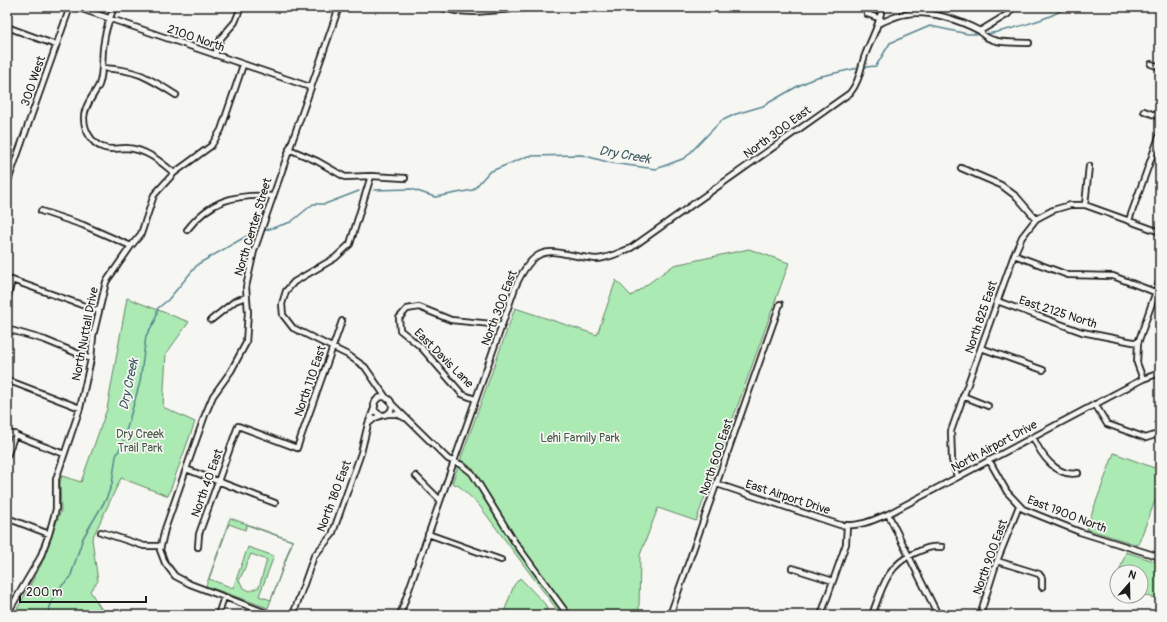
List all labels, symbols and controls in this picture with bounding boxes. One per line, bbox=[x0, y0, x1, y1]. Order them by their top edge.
street label: 2100 North bbox=[165, 22, 227, 55]
street label: 300 West bbox=[18, 54, 49, 108]
street label: North 300 East bbox=[741, 103, 814, 162]
water label: Dry Creek bbox=[598, 143, 653, 168]
street label: North Center Street bbox=[231, 176, 276, 278]
street label: North 300 East bbox=[478, 268, 521, 348]
street label: North 825 East bbox=[962, 279, 1001, 355]
street label: North Nuttall Drive bbox=[69, 286, 102, 382]
street label: East 2125 North bbox=[1017, 293, 1099, 332]
street label: East Davis Lane bbox=[411, 325, 477, 391]
street label: North 110 East bbox=[291, 344, 330, 419]
water label: Dry Creek bbox=[116, 356, 143, 411]
street label: North 600 East bbox=[696, 417, 737, 497]
street label: North Airport Drive bbox=[949, 417, 1040, 475]
park label: Dry Creek Trail Park bbox=[116, 427, 164, 456]
park label: Lehi Family Park bbox=[540, 431, 620, 446]
street label: North 40 East bbox=[188, 447, 227, 519]
street label: North 180 East bbox=[314, 458, 355, 534]
street label: East Airport Drive bbox=[744, 477, 832, 518]
street label: East 1900 North bbox=[1025, 492, 1109, 537]
street label: North 900 East bbox=[970, 517, 1011, 597]
north arrow bbox=[1109, 564, 1149, 604]
text: N bbox=[1127, 568, 1138, 583]
scale bar bbox=[20, 578, 146, 604]
text: 200 m bbox=[26, 585, 63, 600]

